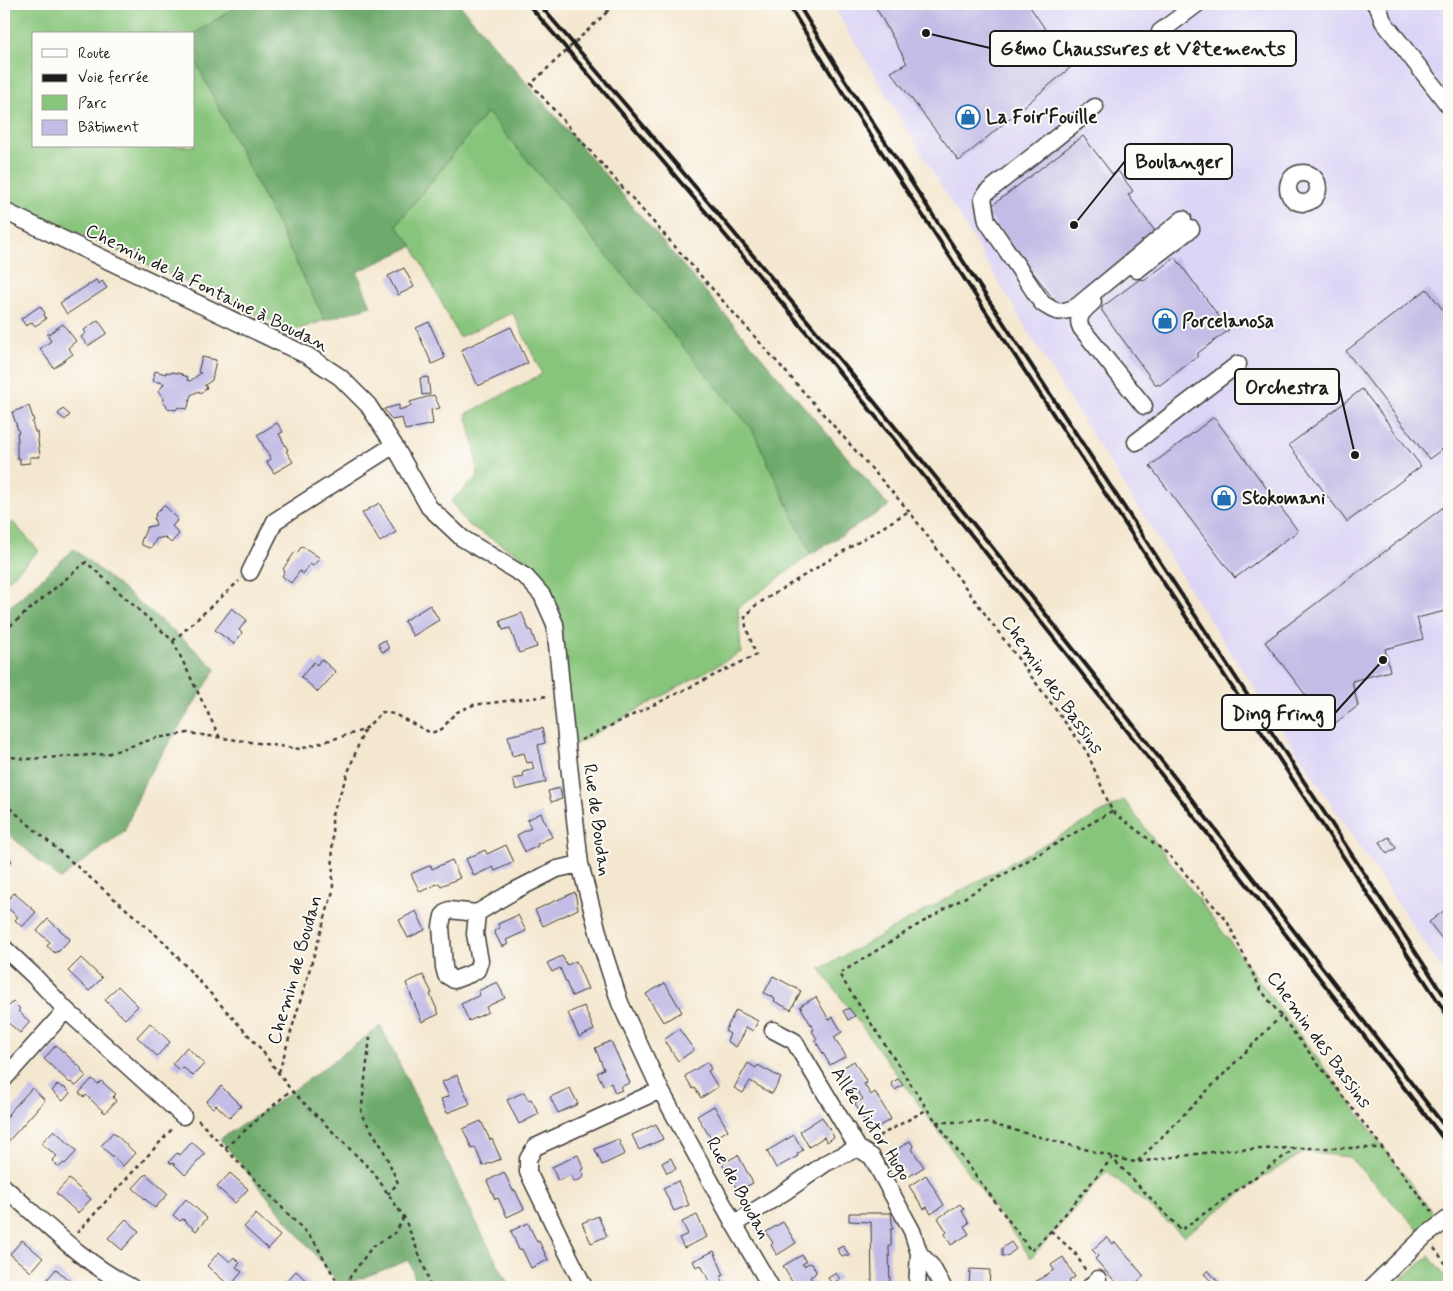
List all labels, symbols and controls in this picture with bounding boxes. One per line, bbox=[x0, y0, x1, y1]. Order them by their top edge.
callout: Gémo Chaussures et Vêtements bbox=[990, 31, 1296, 66]
legend bbox=[32, 32, 195, 148]
text: Gémo Chaussures et Vêtements bbox=[1000, 36, 1286, 63]
text: Route bbox=[78, 44, 111, 64]
text: Voie ferrée bbox=[78, 68, 149, 88]
text: Parc bbox=[78, 94, 106, 114]
shop icon: La Foir'Fouille bbox=[955, 104, 981, 130]
place label: La Foir'Fouille bbox=[986, 105, 1098, 130]
text: Bâtiment bbox=[78, 118, 139, 138]
callout: Boulanger bbox=[1125, 144, 1232, 179]
text: Boulanger bbox=[1135, 149, 1223, 176]
street label: Chemin de la Fontaine à Boudan bbox=[81, 218, 333, 358]
shop icon: Porcelanosa bbox=[1152, 308, 1178, 334]
place label: Porcelanosa bbox=[1182, 309, 1274, 334]
callout: Orchestra bbox=[1235, 369, 1339, 404]
text: Orchestra bbox=[1245, 375, 1329, 402]
shop icon: Stokomani bbox=[1211, 485, 1237, 511]
place label: Stokomani bbox=[1242, 486, 1325, 511]
street label: Chemin des Bassins bbox=[995, 611, 1109, 759]
callout: Ding Fring bbox=[1222, 695, 1335, 730]
text: Ding Fring bbox=[1232, 701, 1325, 730]
street label: Rue de Boudan bbox=[577, 762, 617, 878]
street label: Chemin de Boudan bbox=[262, 892, 328, 1048]
street label: Chemin des Bassins bbox=[1261, 966, 1377, 1114]
street label: Allée Victor Hugo bbox=[823, 1062, 917, 1187]
street label: Rue de Boudan bbox=[700, 1132, 776, 1244]

